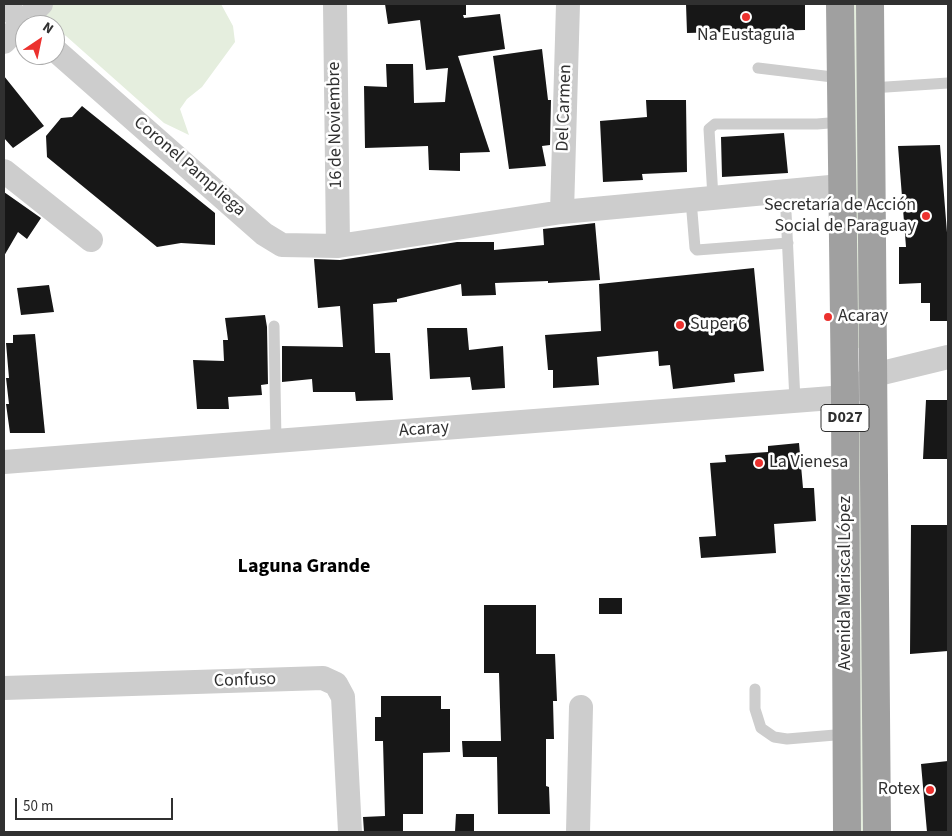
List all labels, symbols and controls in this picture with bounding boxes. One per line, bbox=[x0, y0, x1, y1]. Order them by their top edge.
marker: Na Eustaguia bbox=[740, 11, 752, 23]
north arrow bbox=[15, 15, 65, 65]
text: N bbox=[38, 17, 57, 39]
place label: Na Eustaguia bbox=[697, 25, 795, 47]
street label: 16 de Noviembre bbox=[324, 61, 348, 189]
street label: Del Carmen bbox=[553, 64, 577, 152]
street label: Coronel Pampliega bbox=[128, 112, 250, 222]
place label: Secretaría de Acción Social de Paraguay bbox=[764, 195, 916, 238]
marker: Secretaría de Acción Social de Paraguay bbox=[920, 210, 932, 222]
place label: Acaray bbox=[838, 306, 888, 328]
marker: Acaray bbox=[822, 311, 834, 323]
place label: Super 6 bbox=[690, 314, 747, 336]
marker: Super 6 bbox=[674, 319, 686, 331]
road number: D027 bbox=[821, 404, 869, 432]
street label: Acaray bbox=[398, 417, 450, 443]
place label: La Vienesa bbox=[769, 452, 848, 474]
marker: La Vienesa bbox=[753, 457, 765, 469]
street label: Avenida Mariscal López bbox=[835, 496, 857, 670]
district label: Laguna Grande bbox=[238, 556, 370, 580]
street label: Confuso bbox=[214, 669, 276, 693]
place label: Rotex bbox=[878, 779, 920, 801]
marker: Rotex bbox=[924, 784, 936, 796]
scale bar bbox=[18, 788, 175, 820]
text: 50 m bbox=[23, 796, 53, 817]

